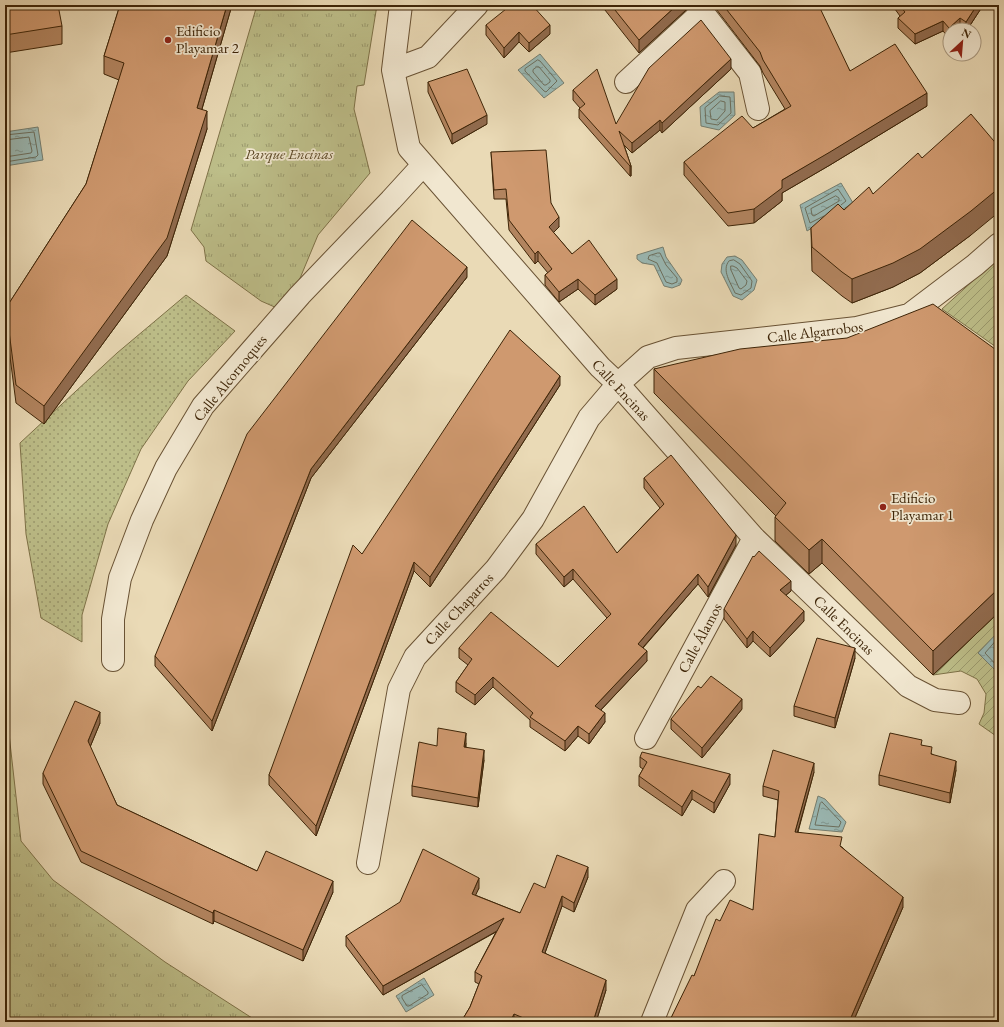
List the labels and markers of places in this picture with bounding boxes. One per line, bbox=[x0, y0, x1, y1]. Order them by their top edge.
place label: Edificio Playamar 2 bbox=[176, 21, 240, 57]
marker: Edificio Playamar 2 bbox=[163, 35, 173, 45]
place label: Edificio Playamar 1 bbox=[891, 488, 954, 524]
marker: Edificio Playamar 1 bbox=[878, 502, 888, 512]

